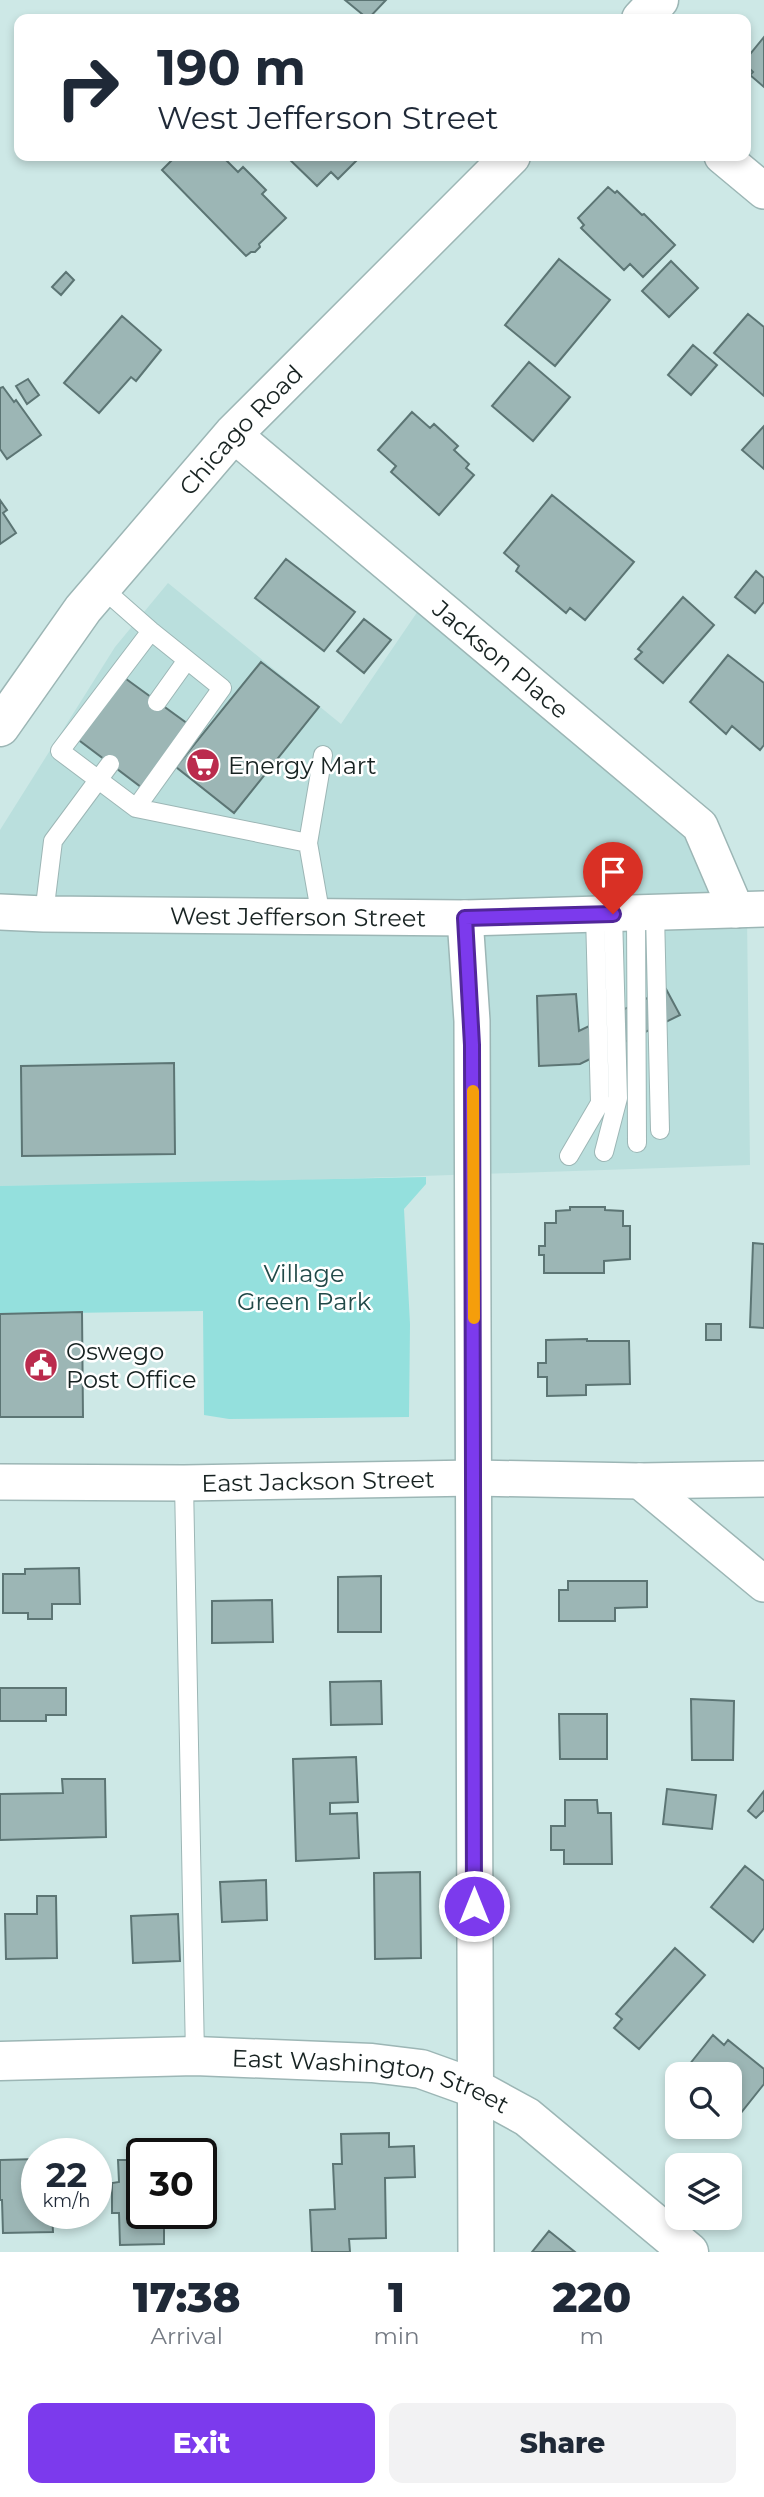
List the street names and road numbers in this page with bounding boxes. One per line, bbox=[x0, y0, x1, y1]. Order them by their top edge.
street label: Chicago Road bbox=[173, 359, 308, 501]
street label: Jackson Place bbox=[426, 593, 575, 724]
street label: West Jefferson Street bbox=[170, 901, 426, 932]
street label: East Jackson Street bbox=[201, 1464, 435, 1497]
street label: East Washington Street bbox=[231, 2043, 515, 2119]

